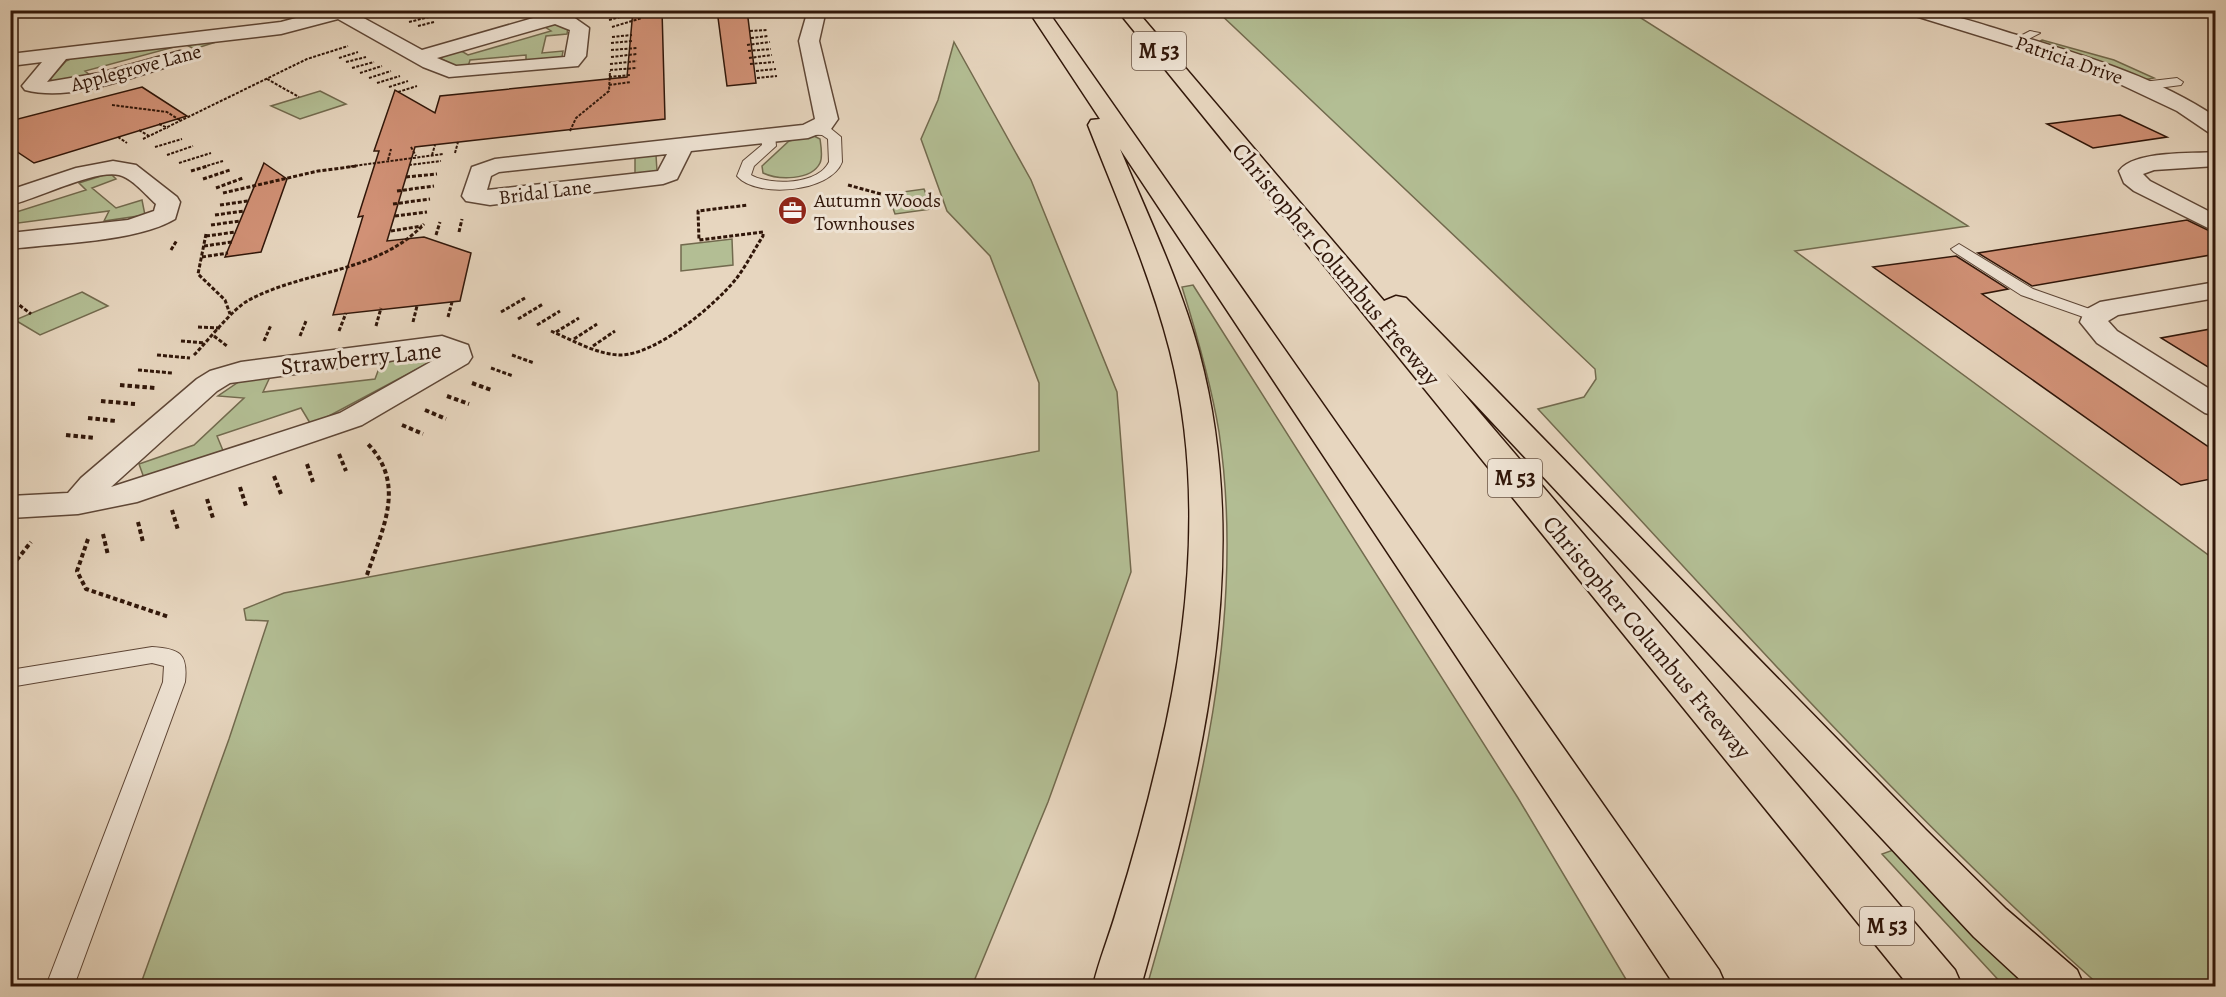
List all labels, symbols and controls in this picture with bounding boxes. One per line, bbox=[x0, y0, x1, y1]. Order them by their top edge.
street label: Patricia Drive bbox=[2012, 29, 2126, 91]
road number: M 53 bbox=[1132, 32, 1186, 70]
street label: Applegrove Lane bbox=[67, 38, 204, 99]
street label: Christopher Columbus Freeway bbox=[1225, 136, 1448, 393]
street label: Bridal Lane bbox=[497, 173, 593, 211]
place label: Autumn Woods Townhouses bbox=[813, 187, 941, 237]
office icon: Autumn Woods Townhouses bbox=[777, 195, 809, 227]
street label: Strawberry Lane bbox=[279, 334, 443, 382]
road number: M 53 bbox=[1488, 459, 1542, 497]
street label: Christopher Columbus Freeway bbox=[1536, 509, 1759, 766]
road number: M 53 bbox=[1860, 907, 1914, 945]

